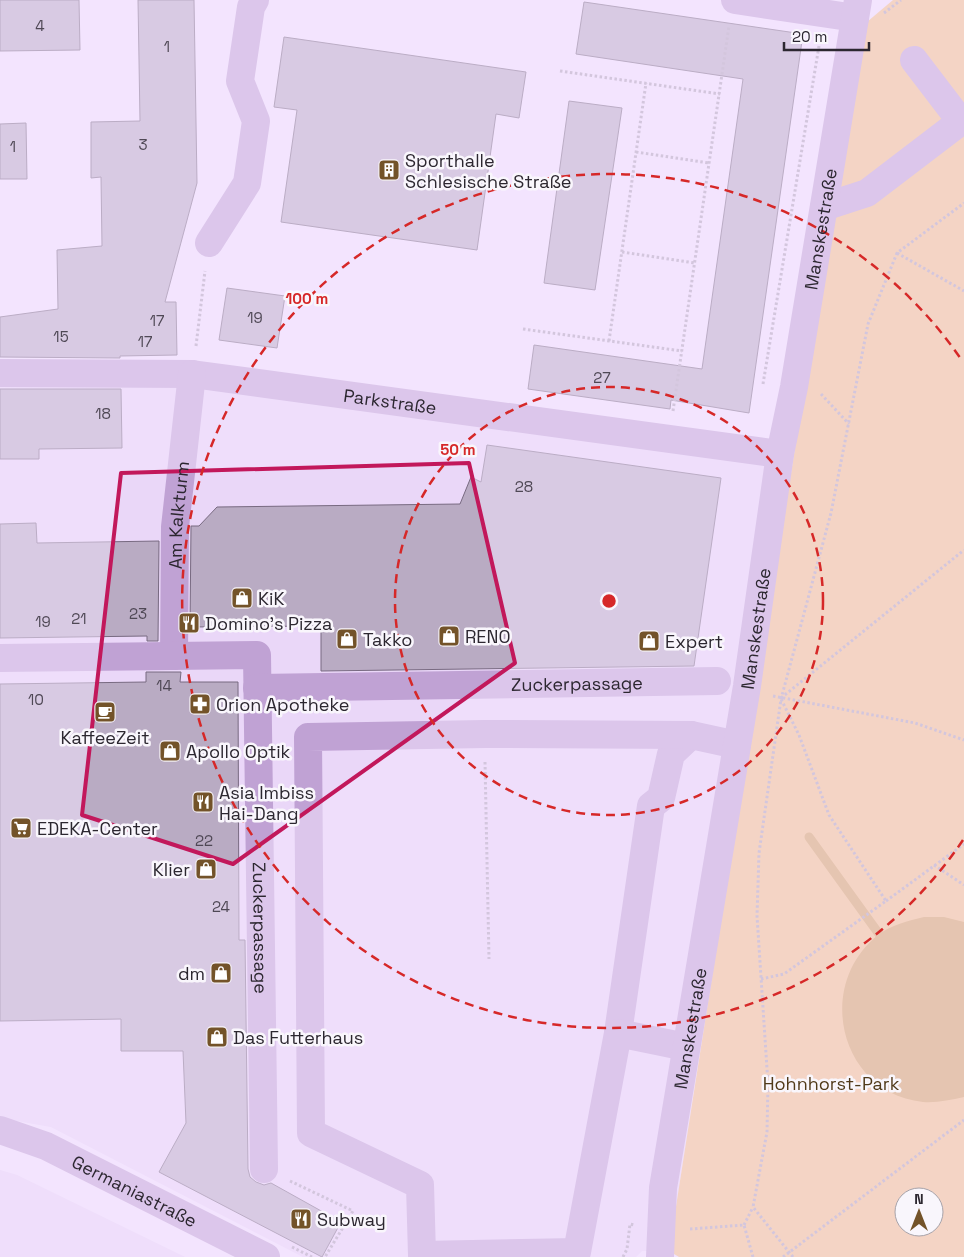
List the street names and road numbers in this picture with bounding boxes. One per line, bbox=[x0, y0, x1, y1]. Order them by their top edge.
street label: Manskestraße bbox=[799, 167, 841, 291]
street label: Parkstraße bbox=[342, 383, 438, 419]
street label: Am Kalkturm bbox=[163, 460, 194, 569]
street label: Manskestraße bbox=[735, 566, 775, 691]
street label: Zuckerpassage bbox=[511, 671, 643, 696]
street label: Zuckerpassage bbox=[248, 862, 273, 994]
street label: Manskestraße bbox=[668, 966, 711, 1091]
street label: Germaniastraße bbox=[68, 1150, 201, 1232]

